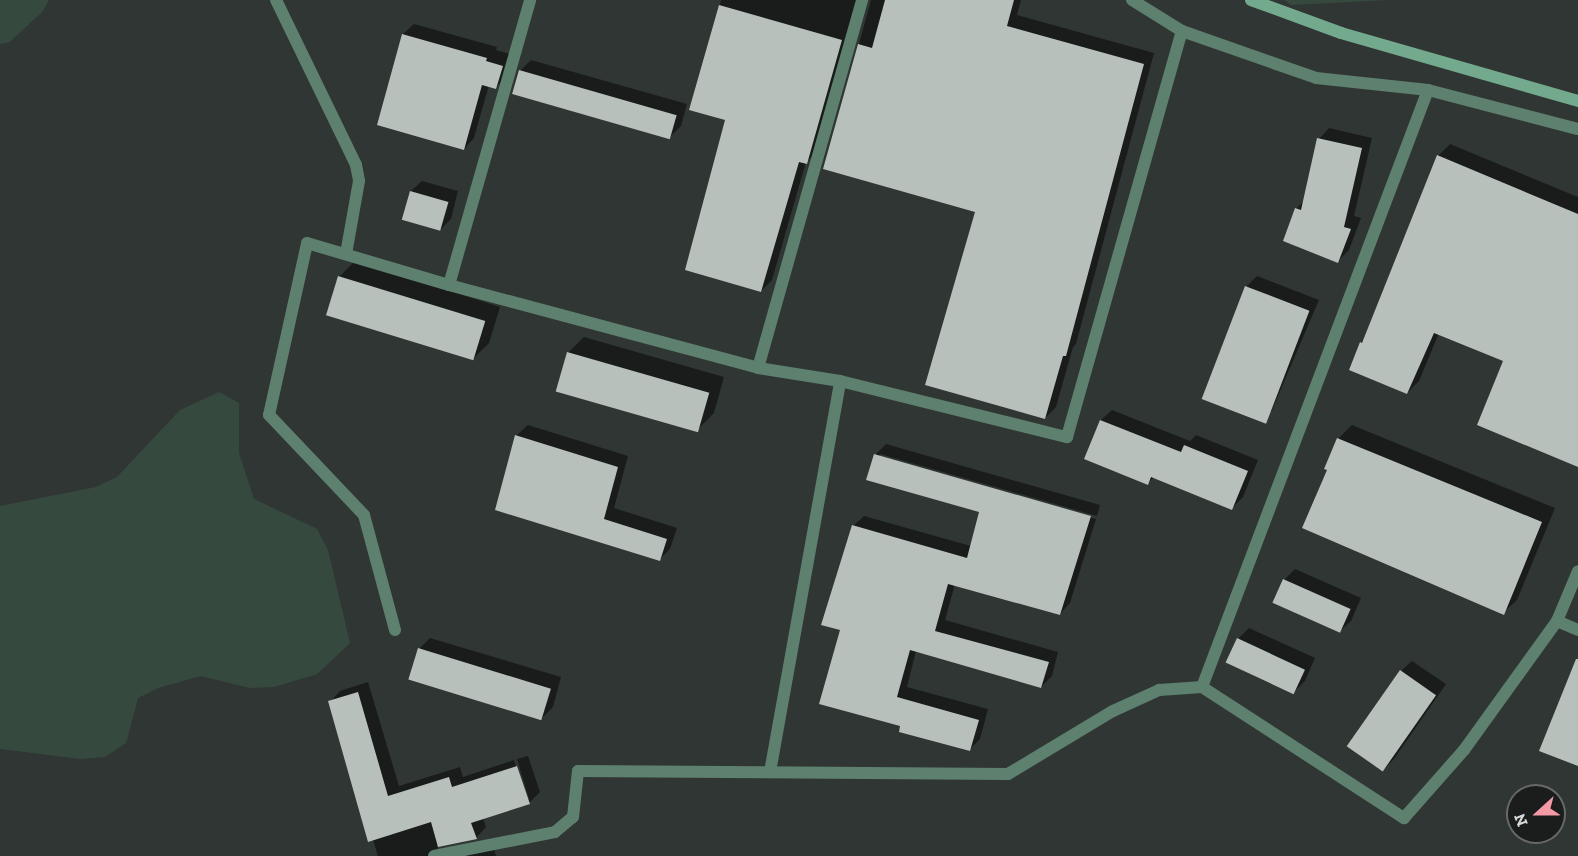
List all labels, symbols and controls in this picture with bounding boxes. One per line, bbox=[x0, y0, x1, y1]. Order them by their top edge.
north arrow bbox=[1506, 784, 1566, 844]
text: N bbox=[1510, 811, 1532, 829]

